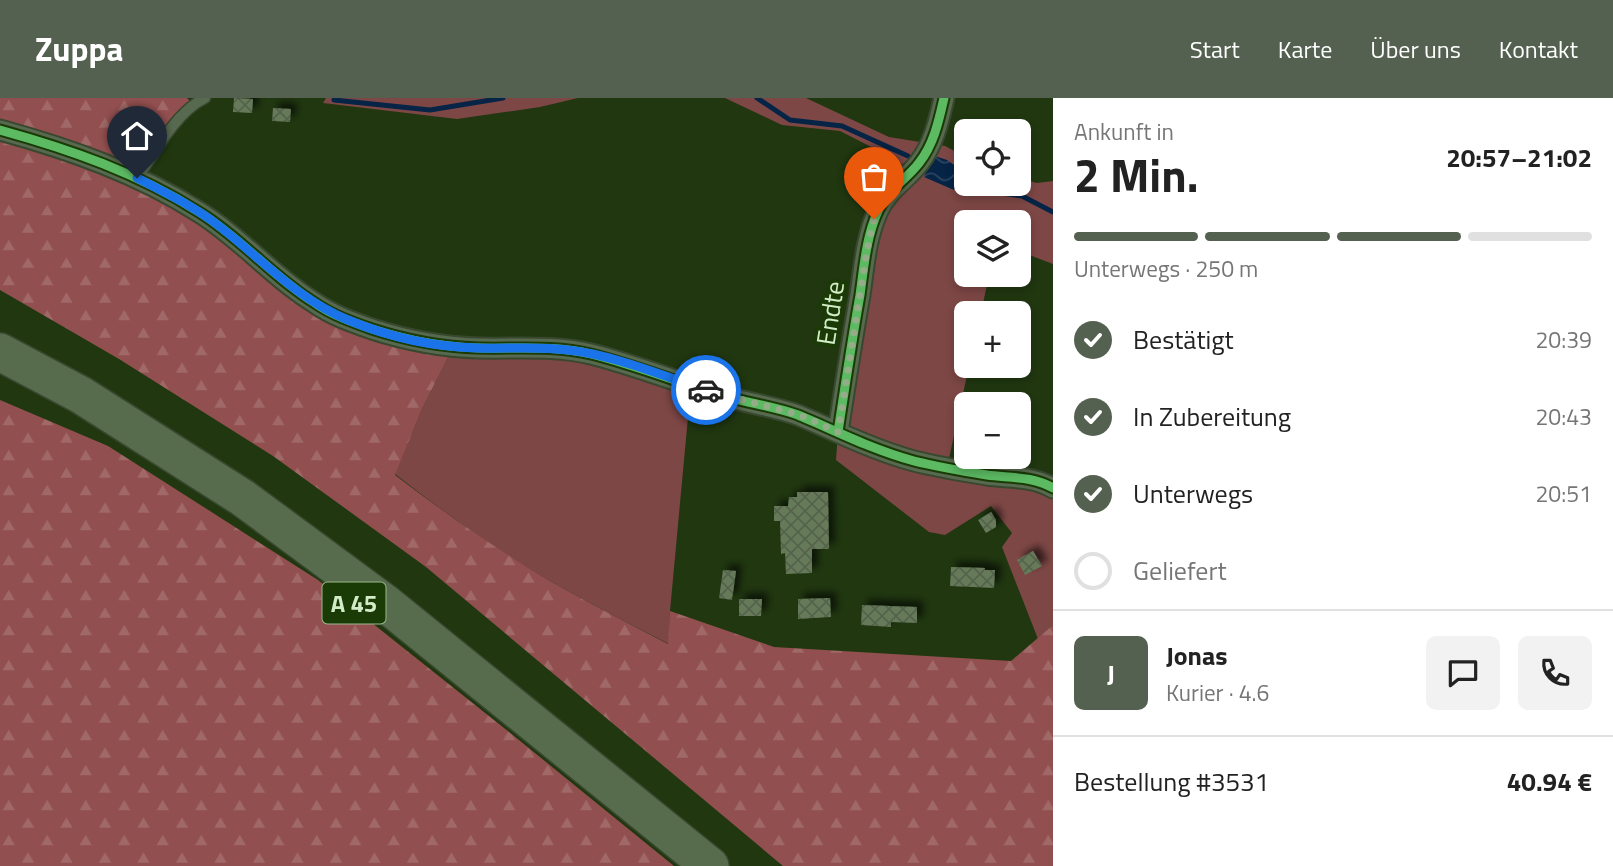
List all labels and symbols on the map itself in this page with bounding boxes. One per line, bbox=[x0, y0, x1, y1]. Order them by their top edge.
pin bbox=[107, 106, 167, 178]
pin bbox=[844, 147, 904, 219]
street label: Endte bbox=[806, 278, 854, 348]
courier bbox=[671, 355, 741, 425]
road number: A 45 bbox=[322, 582, 386, 624]

